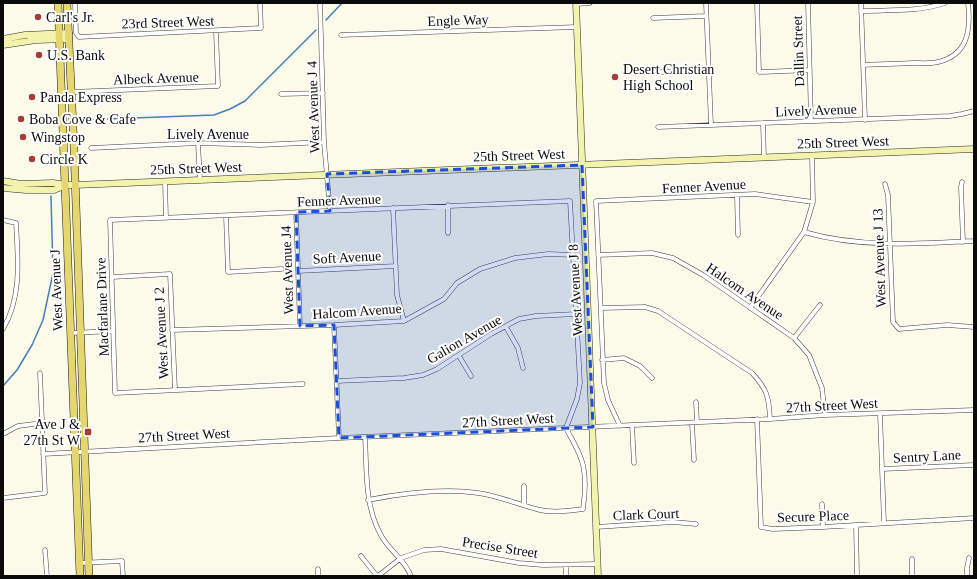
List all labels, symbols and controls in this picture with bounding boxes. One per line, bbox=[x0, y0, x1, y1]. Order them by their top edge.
place label: Carl's Jr. bbox=[46, 10, 94, 25]
marker: Carl's Jr. bbox=[33, 12, 43, 22]
street label: Engle Way bbox=[427, 12, 489, 29]
street label: 23rd Street West bbox=[121, 13, 215, 32]
street label: Dallin Street bbox=[790, 15, 807, 87]
place label: U.S. Bank bbox=[47, 48, 105, 63]
marker: U.S. Bank bbox=[34, 50, 44, 60]
street label: West Avenue J 4 bbox=[304, 61, 323, 153]
place label: Desert Christian High School bbox=[623, 62, 714, 93]
street label: Albeck Avenue bbox=[113, 70, 199, 87]
marker: Desert Christian High School bbox=[610, 72, 620, 82]
place label: Panda Express bbox=[40, 90, 122, 105]
marker: Panda Express bbox=[27, 92, 37, 102]
street label: Lively Avenue bbox=[775, 102, 857, 119]
place label: Boba Cove & Cafe bbox=[29, 112, 136, 127]
marker: Boba Cove & Cafe bbox=[16, 114, 26, 124]
street label: Lively Avenue bbox=[167, 127, 249, 142]
place label: Wingstop bbox=[31, 130, 85, 145]
marker: Wingstop bbox=[18, 132, 28, 142]
street label: 25th Street West bbox=[797, 133, 889, 152]
street label: 25th Street West bbox=[473, 146, 565, 165]
place label: Circle K bbox=[40, 152, 88, 167]
marker: Circle K bbox=[27, 154, 37, 164]
street label: 25th Street West bbox=[150, 159, 242, 178]
street label: Fenner Avenue bbox=[662, 177, 746, 196]
street label: Fenner Avenue bbox=[297, 192, 381, 209]
street label: West Avenue J 13 bbox=[870, 208, 889, 308]
street label: West Avenue J4 bbox=[278, 225, 297, 315]
street label: West Avenue J 8 bbox=[566, 243, 585, 336]
street label: West Avenue J bbox=[48, 248, 65, 331]
street label: Soft Avenue bbox=[312, 248, 382, 267]
street label: Macfarlane Drive bbox=[93, 257, 112, 357]
street label: Halcom Avenue bbox=[703, 260, 786, 323]
street label: West Avenue J 2 bbox=[152, 286, 171, 379]
street label: Halcom Avenue bbox=[312, 301, 402, 322]
street label: Galion Avenue bbox=[424, 312, 504, 367]
street label: 27th Street West bbox=[786, 396, 878, 415]
street label: 27th Street West bbox=[462, 411, 554, 430]
place label: Ave J & 27th St W bbox=[23, 417, 81, 448]
street label: 27th Street West bbox=[138, 426, 230, 445]
marker: Ave J & 27th St W bbox=[83, 427, 93, 437]
street label: Sentry Lane bbox=[893, 447, 961, 466]
street label: Clark Court bbox=[613, 506, 680, 523]
street label: Secure Place bbox=[777, 508, 849, 525]
street label: Precise Street bbox=[461, 534, 539, 561]

